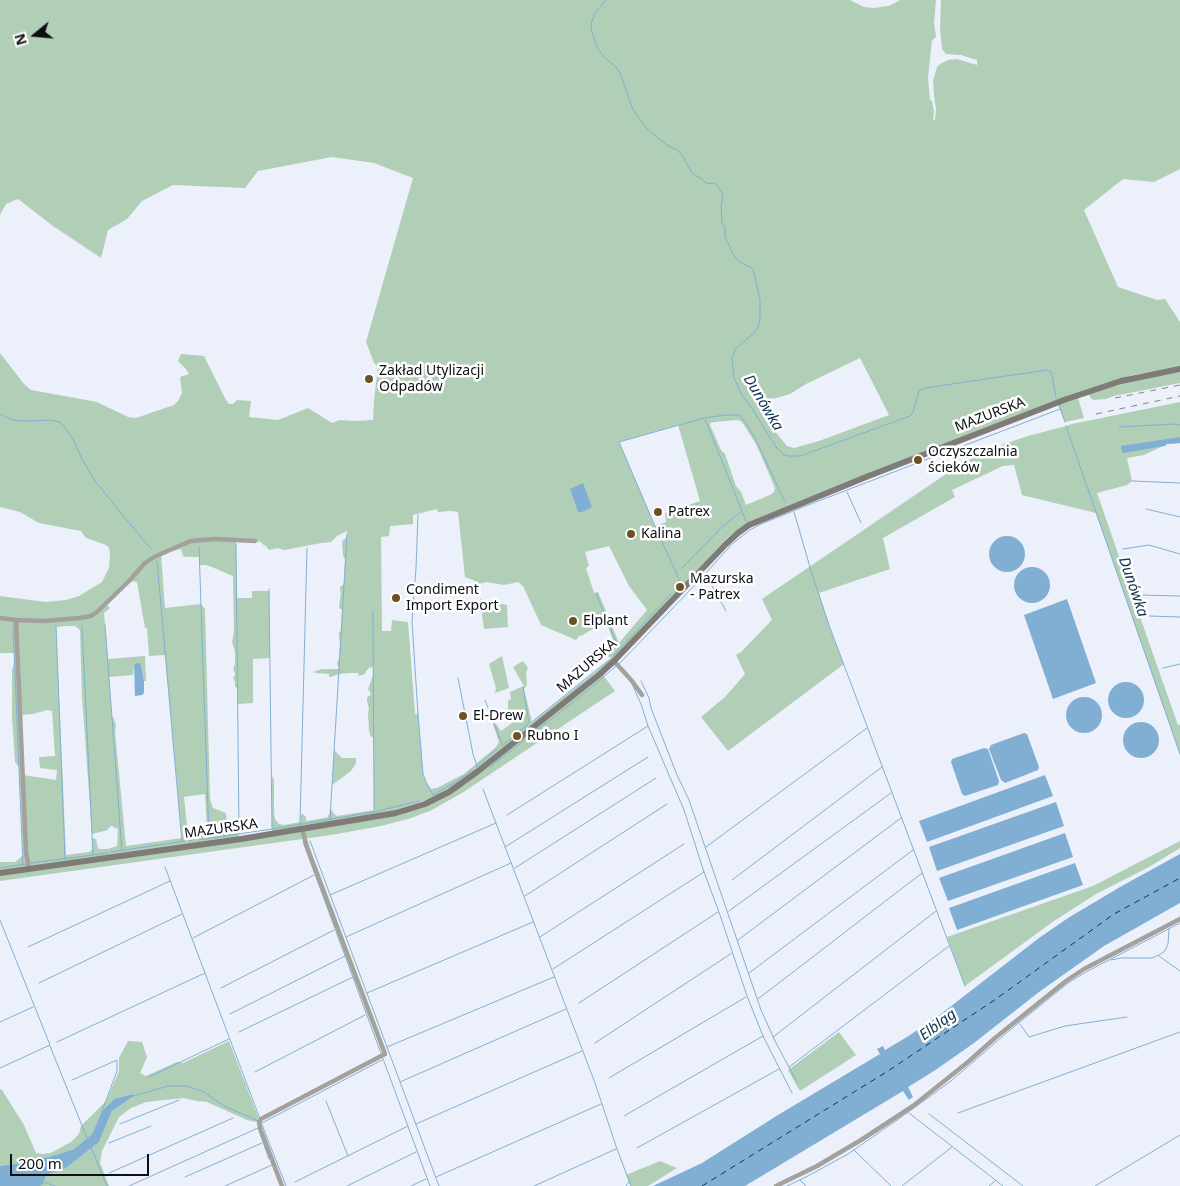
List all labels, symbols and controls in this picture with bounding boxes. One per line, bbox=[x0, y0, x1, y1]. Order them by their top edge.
north arrow bbox=[10, 10, 60, 60]
text: N bbox=[9, 31, 31, 48]
place label: Zakład Utylizacji Odpadów bbox=[379, 363, 484, 396]
water label: Dunówka bbox=[739, 372, 787, 434]
marker: Zakład Utylizacji Odpadów bbox=[363, 373, 375, 385]
street label: MAZURSKA bbox=[952, 394, 1028, 436]
place label: Oczyszczalnia ścieków bbox=[928, 444, 1018, 477]
marker: Oczyszczalnia ścieków bbox=[912, 454, 924, 466]
place label: Patrex bbox=[668, 504, 710, 520]
marker: Patrex bbox=[652, 506, 664, 518]
place label: Kalina bbox=[641, 526, 681, 542]
marker: Kalina bbox=[625, 528, 637, 540]
water label: Dunówka bbox=[1114, 555, 1152, 619]
place label: Mazurska - Patrex bbox=[690, 571, 754, 604]
marker: Mazurska - Patrex bbox=[674, 581, 686, 593]
place label: Condiment Import Export bbox=[406, 582, 498, 614]
marker: Condiment Import Export bbox=[390, 592, 402, 604]
place label: Elplant bbox=[583, 613, 628, 629]
marker: Elplant bbox=[567, 615, 579, 627]
street label: MAZURSKA bbox=[554, 635, 620, 697]
place label: El-Drew bbox=[473, 708, 523, 724]
marker: El-Drew bbox=[457, 710, 469, 722]
place label: Rubno I bbox=[527, 728, 578, 744]
marker: Rubno I bbox=[511, 730, 523, 742]
street label: MAZURSKA bbox=[183, 816, 259, 842]
water label: Elbląg bbox=[916, 1005, 960, 1045]
scale bar bbox=[12, 1144, 151, 1176]
text: 200 m bbox=[18, 1153, 62, 1173]

